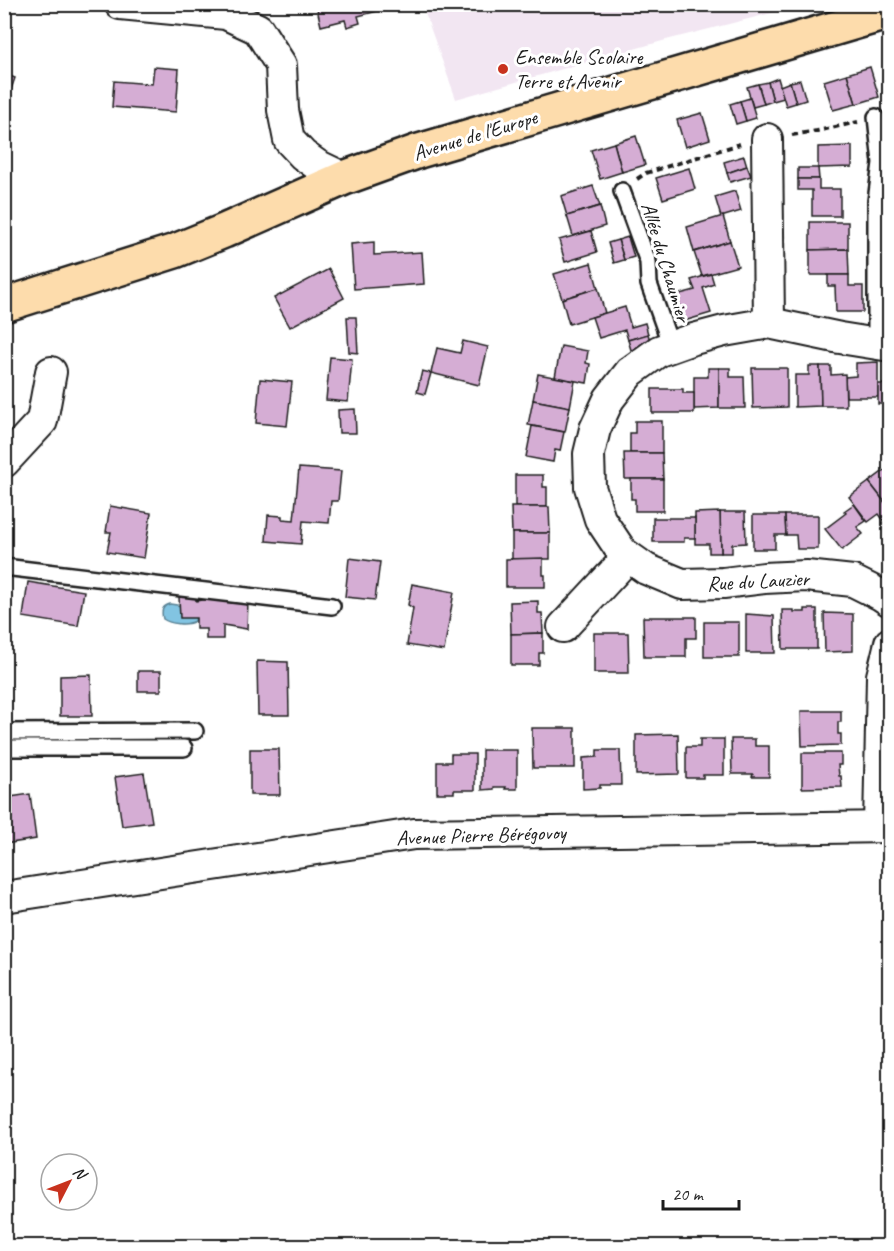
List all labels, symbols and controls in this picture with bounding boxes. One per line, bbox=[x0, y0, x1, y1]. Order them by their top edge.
place label: Ensemble Scolaire Terre et Avenir bbox=[515, 44, 644, 94]
marker: Ensemble Scolaire Terre et Avenir bbox=[496, 62, 510, 76]
street label: Avenue de l'Europe bbox=[410, 103, 541, 166]
street label: Allée du Chaumier bbox=[636, 199, 697, 327]
street label: Rue du Lauzier bbox=[706, 565, 811, 597]
street label: Avenue Pierre Bérégovoy bbox=[396, 819, 568, 851]
north arrow bbox=[39, 1152, 99, 1212]
text: N bbox=[69, 1162, 92, 1185]
scale bar bbox=[663, 1173, 740, 1211]
text: 20 m bbox=[672, 1183, 705, 1205]

